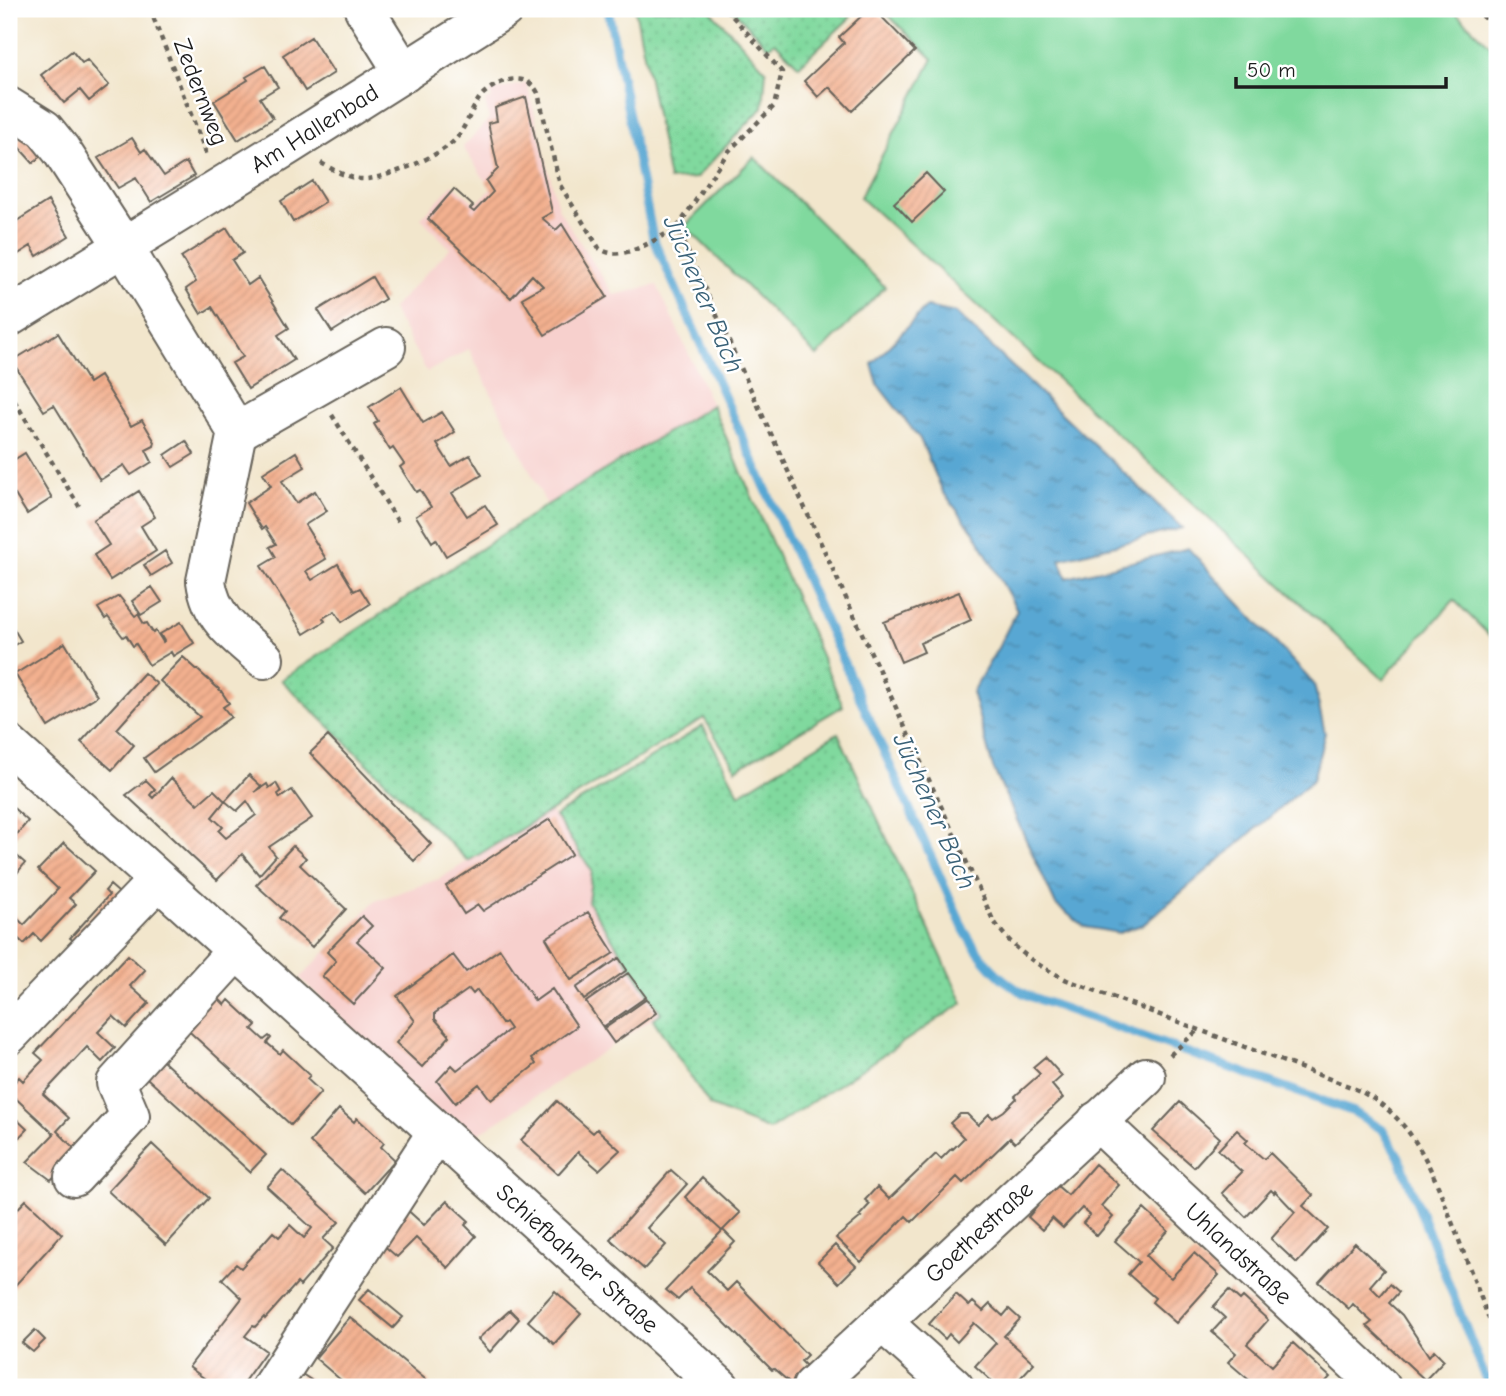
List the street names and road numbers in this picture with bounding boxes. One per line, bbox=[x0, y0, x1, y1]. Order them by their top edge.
street label: Zedernweg bbox=[168, 35, 234, 149]
street label: Am Hallenbad bbox=[246, 78, 384, 179]
street label: Goethestraße bbox=[919, 1175, 1039, 1289]
street label: Schiefbahner Straße bbox=[491, 1178, 665, 1339]
street label: Uhlandstraße bbox=[1179, 1197, 1298, 1310]

